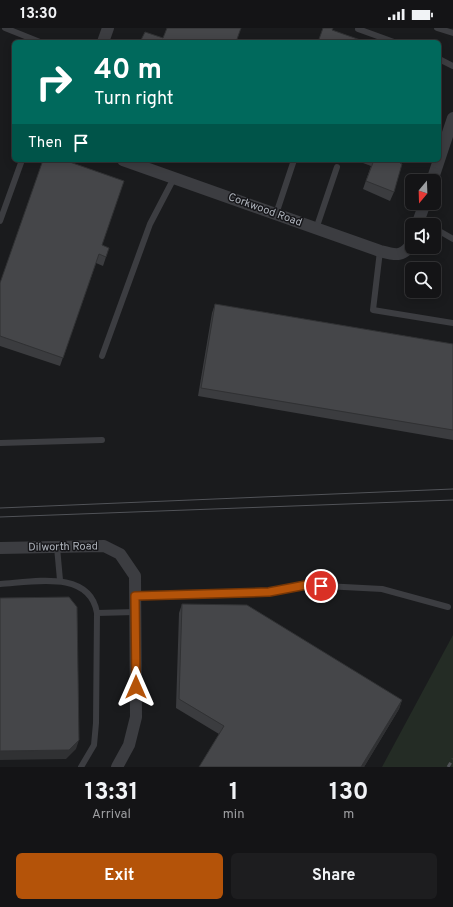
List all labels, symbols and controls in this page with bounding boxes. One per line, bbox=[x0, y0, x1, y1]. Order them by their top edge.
text: 13:30 bbox=[20, 5, 57, 24]
text: 40 m bbox=[94, 53, 162, 89]
icon: right bbox=[28, 56, 80, 108]
text: Turn right bbox=[94, 88, 174, 111]
icon: arrive bbox=[70, 132, 92, 154]
text: Then bbox=[28, 134, 62, 153]
north arrow bbox=[405, 174, 441, 210]
map controls bbox=[405, 174, 441, 298]
street label: Corkwood Road bbox=[226, 190, 304, 230]
button: sound bbox=[405, 218, 441, 254]
button: search bbox=[405, 262, 441, 298]
street label: Dilworth Road bbox=[28, 539, 98, 555]
pin bbox=[304, 569, 338, 603]
icon: arrive bbox=[310, 575, 332, 597]
position arrow bbox=[115, 666, 157, 708]
text: 13:31 bbox=[85, 778, 138, 808]
text: 1 bbox=[229, 778, 238, 808]
text: 130 bbox=[329, 778, 368, 808]
text: Arrival bbox=[92, 807, 131, 823]
text: min bbox=[223, 807, 245, 823]
text: m bbox=[343, 807, 354, 823]
button: Exit bbox=[16, 853, 223, 899]
button: Share bbox=[231, 853, 437, 899]

